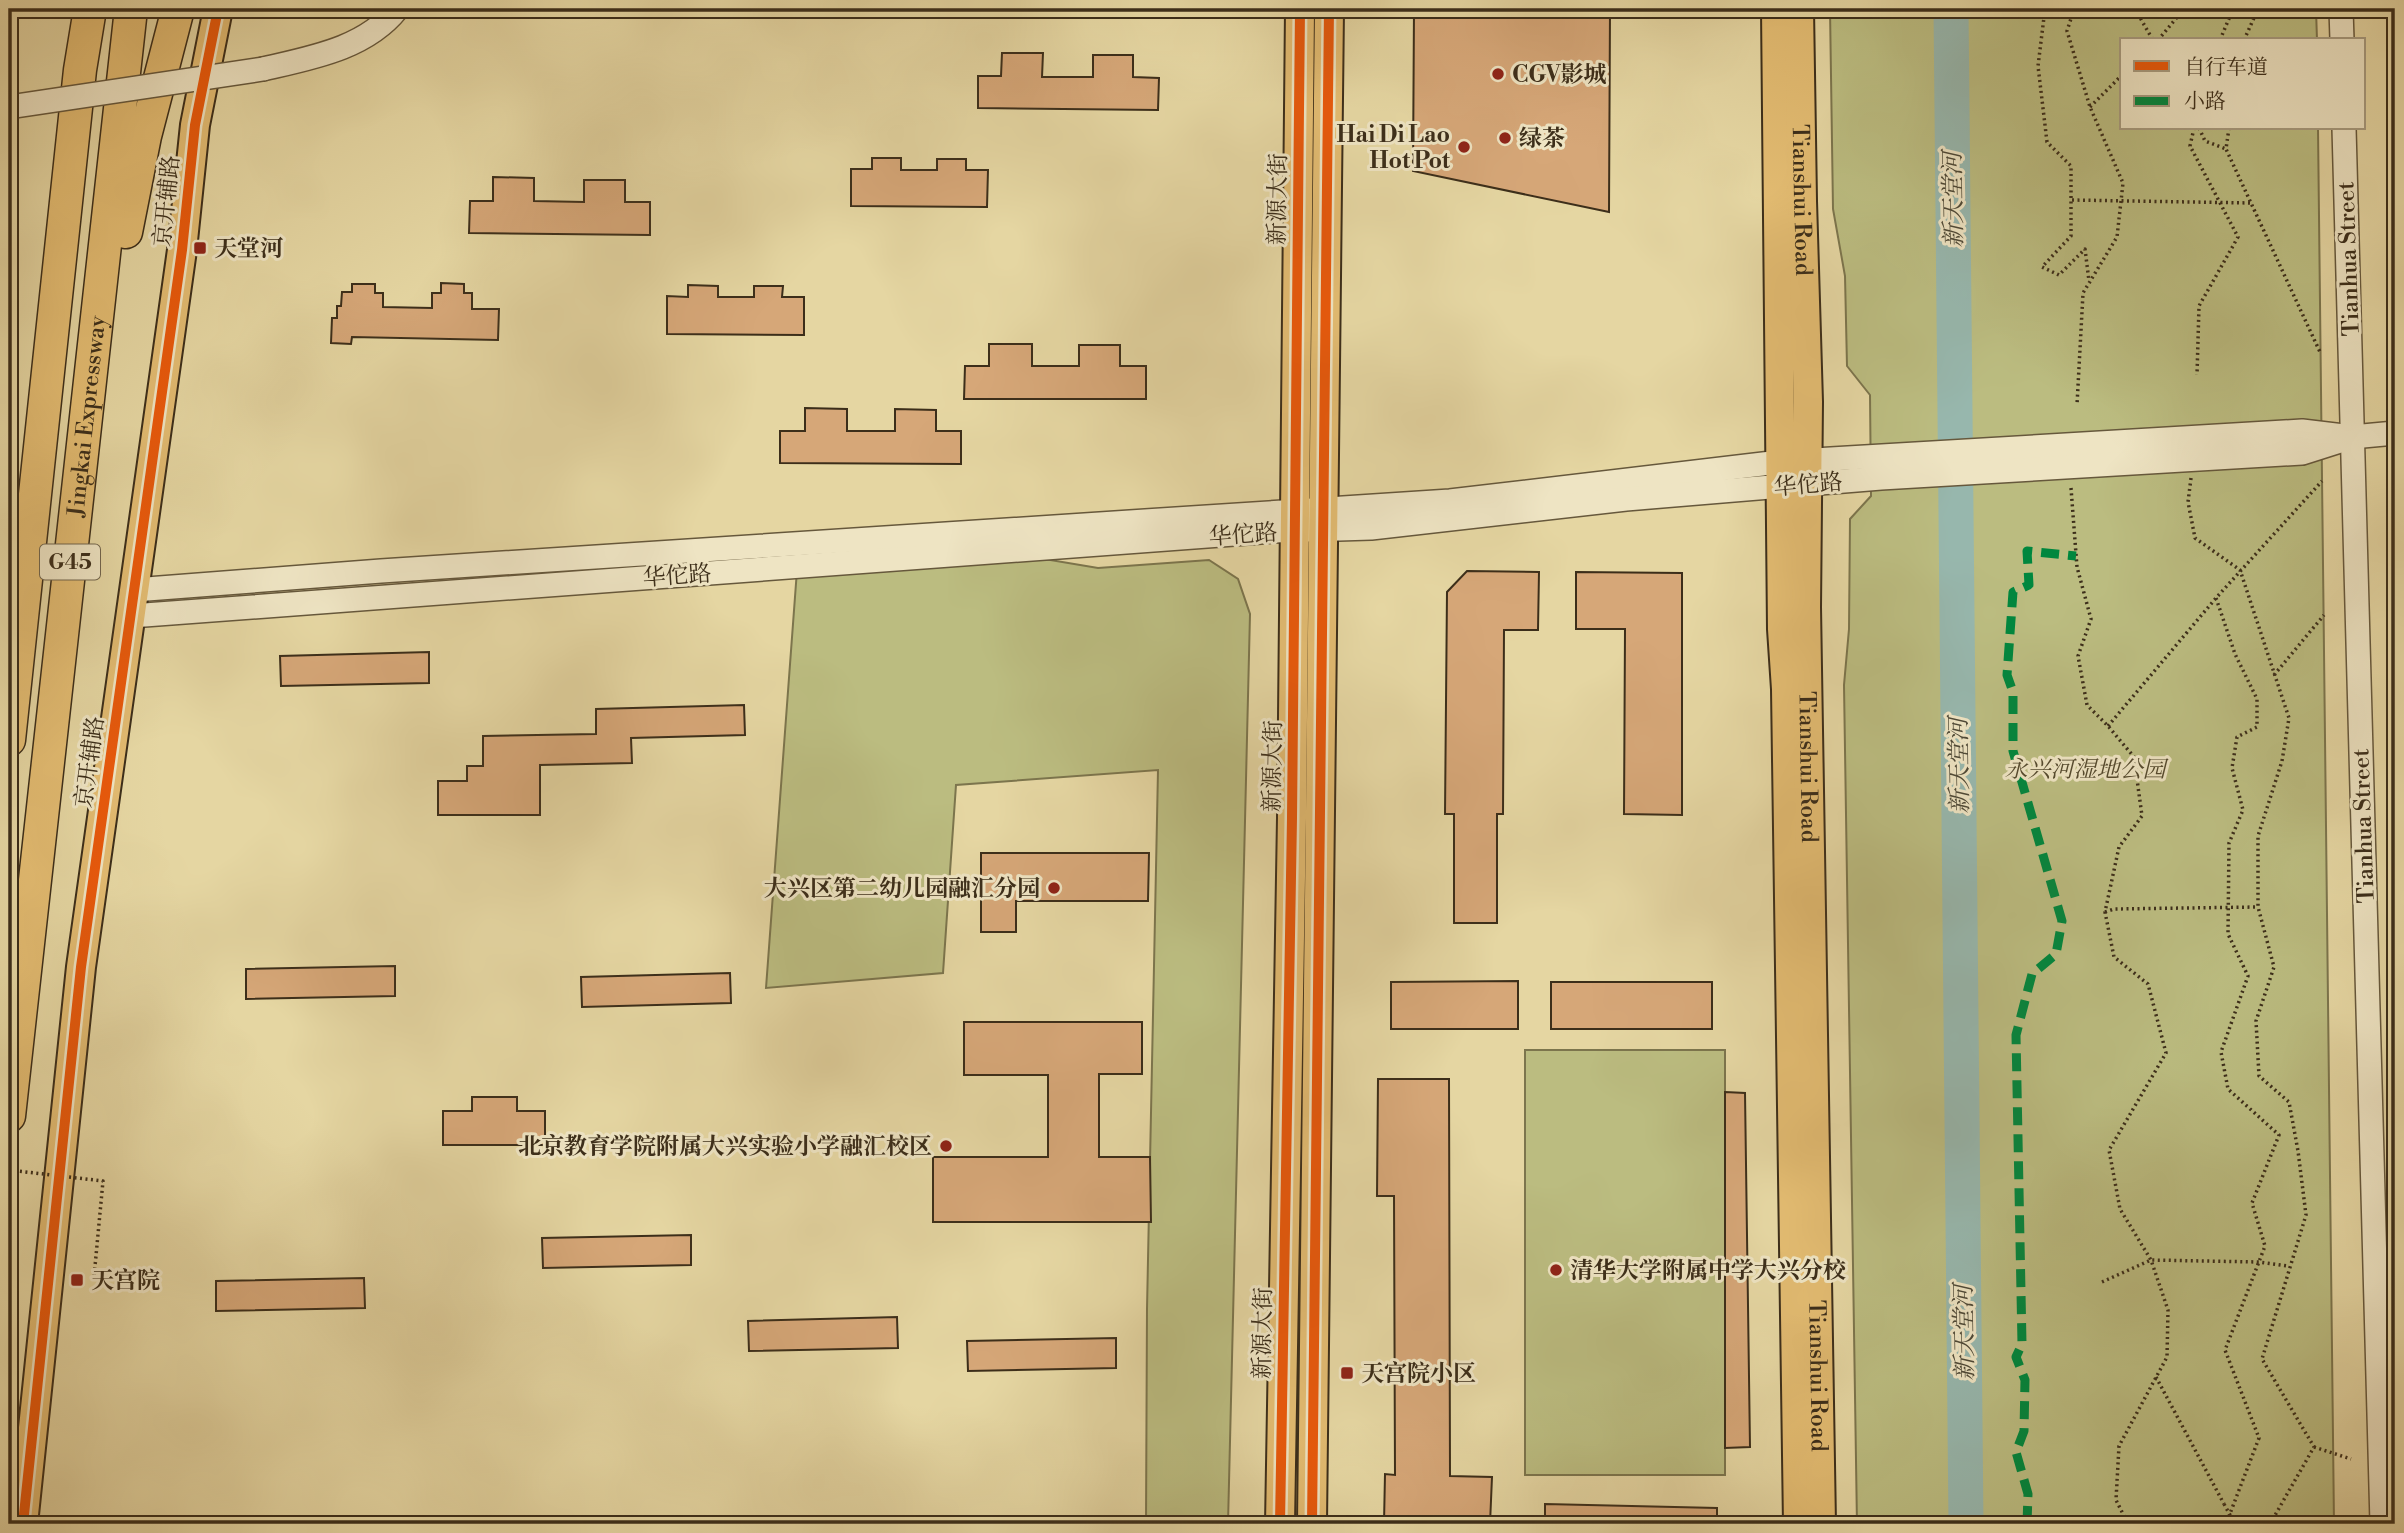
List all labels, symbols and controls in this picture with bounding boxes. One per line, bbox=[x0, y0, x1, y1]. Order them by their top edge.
legend bbox=[2120, 38, 2366, 130]
text: 自行车道 bbox=[2184, 55, 2268, 81]
place label: CGV影城 bbox=[1512, 61, 1607, 89]
marker: CGV影城 bbox=[1490, 66, 1506, 82]
text: 小路 bbox=[2184, 89, 2226, 115]
place label: Hai Di Lao Hot Pot bbox=[1337, 121, 1451, 175]
street label: Tianshui Road bbox=[1786, 124, 1817, 276]
place label: 绿茶 bbox=[1519, 125, 1565, 153]
marker: 绿茶 bbox=[1497, 130, 1513, 146]
marker: Hai Di Lao Hot Pot bbox=[1456, 139, 1472, 155]
water label: 新天堂河 bbox=[1938, 148, 1970, 248]
street label: 新源大街 bbox=[1263, 153, 1293, 245]
street label: 京开辅路 bbox=[148, 154, 186, 248]
street label: Tianhua Street bbox=[2332, 181, 2366, 337]
place label: 天堂河 bbox=[214, 235, 283, 263]
marker: 天堂河 bbox=[192, 240, 208, 256]
street label: Jingkai Expressway bbox=[62, 314, 112, 519]
street label: 华佗路 bbox=[1772, 468, 1844, 502]
street label: 华佗路 bbox=[1208, 519, 1278, 551]
road number: G45 bbox=[40, 544, 100, 580]
street label: 华佗路 bbox=[642, 560, 712, 592]
street label: Tianshui Road bbox=[1792, 691, 1823, 843]
water label: 新天堂河 bbox=[1944, 714, 1976, 814]
street label: 京开辅路 bbox=[70, 715, 110, 810]
street label: 新源大街 bbox=[1258, 720, 1288, 812]
street label: Tianhua Street bbox=[2347, 748, 2381, 904]
park label: 永兴河湿地公园 bbox=[2005, 756, 2170, 784]
place label: 大兴区第二幼儿园融汇分园 bbox=[764, 875, 1040, 903]
marker: 大兴区第二幼儿园融汇分园 bbox=[1046, 880, 1062, 896]
place label: 北京教育学院附属大兴实验小学融汇校区 bbox=[518, 1133, 932, 1161]
marker: 北京教育学院附属大兴实验小学融汇校区 bbox=[938, 1138, 954, 1154]
place label: 清华大学附属中学大兴分校 bbox=[1570, 1257, 1846, 1285]
marker: 清华大学附属中学大兴分校 bbox=[1548, 1262, 1564, 1278]
place label: 天宫院 bbox=[91, 1267, 160, 1295]
marker: 天宫院 bbox=[69, 1272, 85, 1288]
water label: 新天堂河 bbox=[1949, 1281, 1981, 1381]
street label: 新源大街 bbox=[1248, 1287, 1278, 1379]
street label: Tianshui Road bbox=[1802, 1300, 1833, 1452]
place label: 天宫院小区 bbox=[1361, 1360, 1476, 1388]
marker: 天宫院小区 bbox=[1339, 1365, 1355, 1381]

